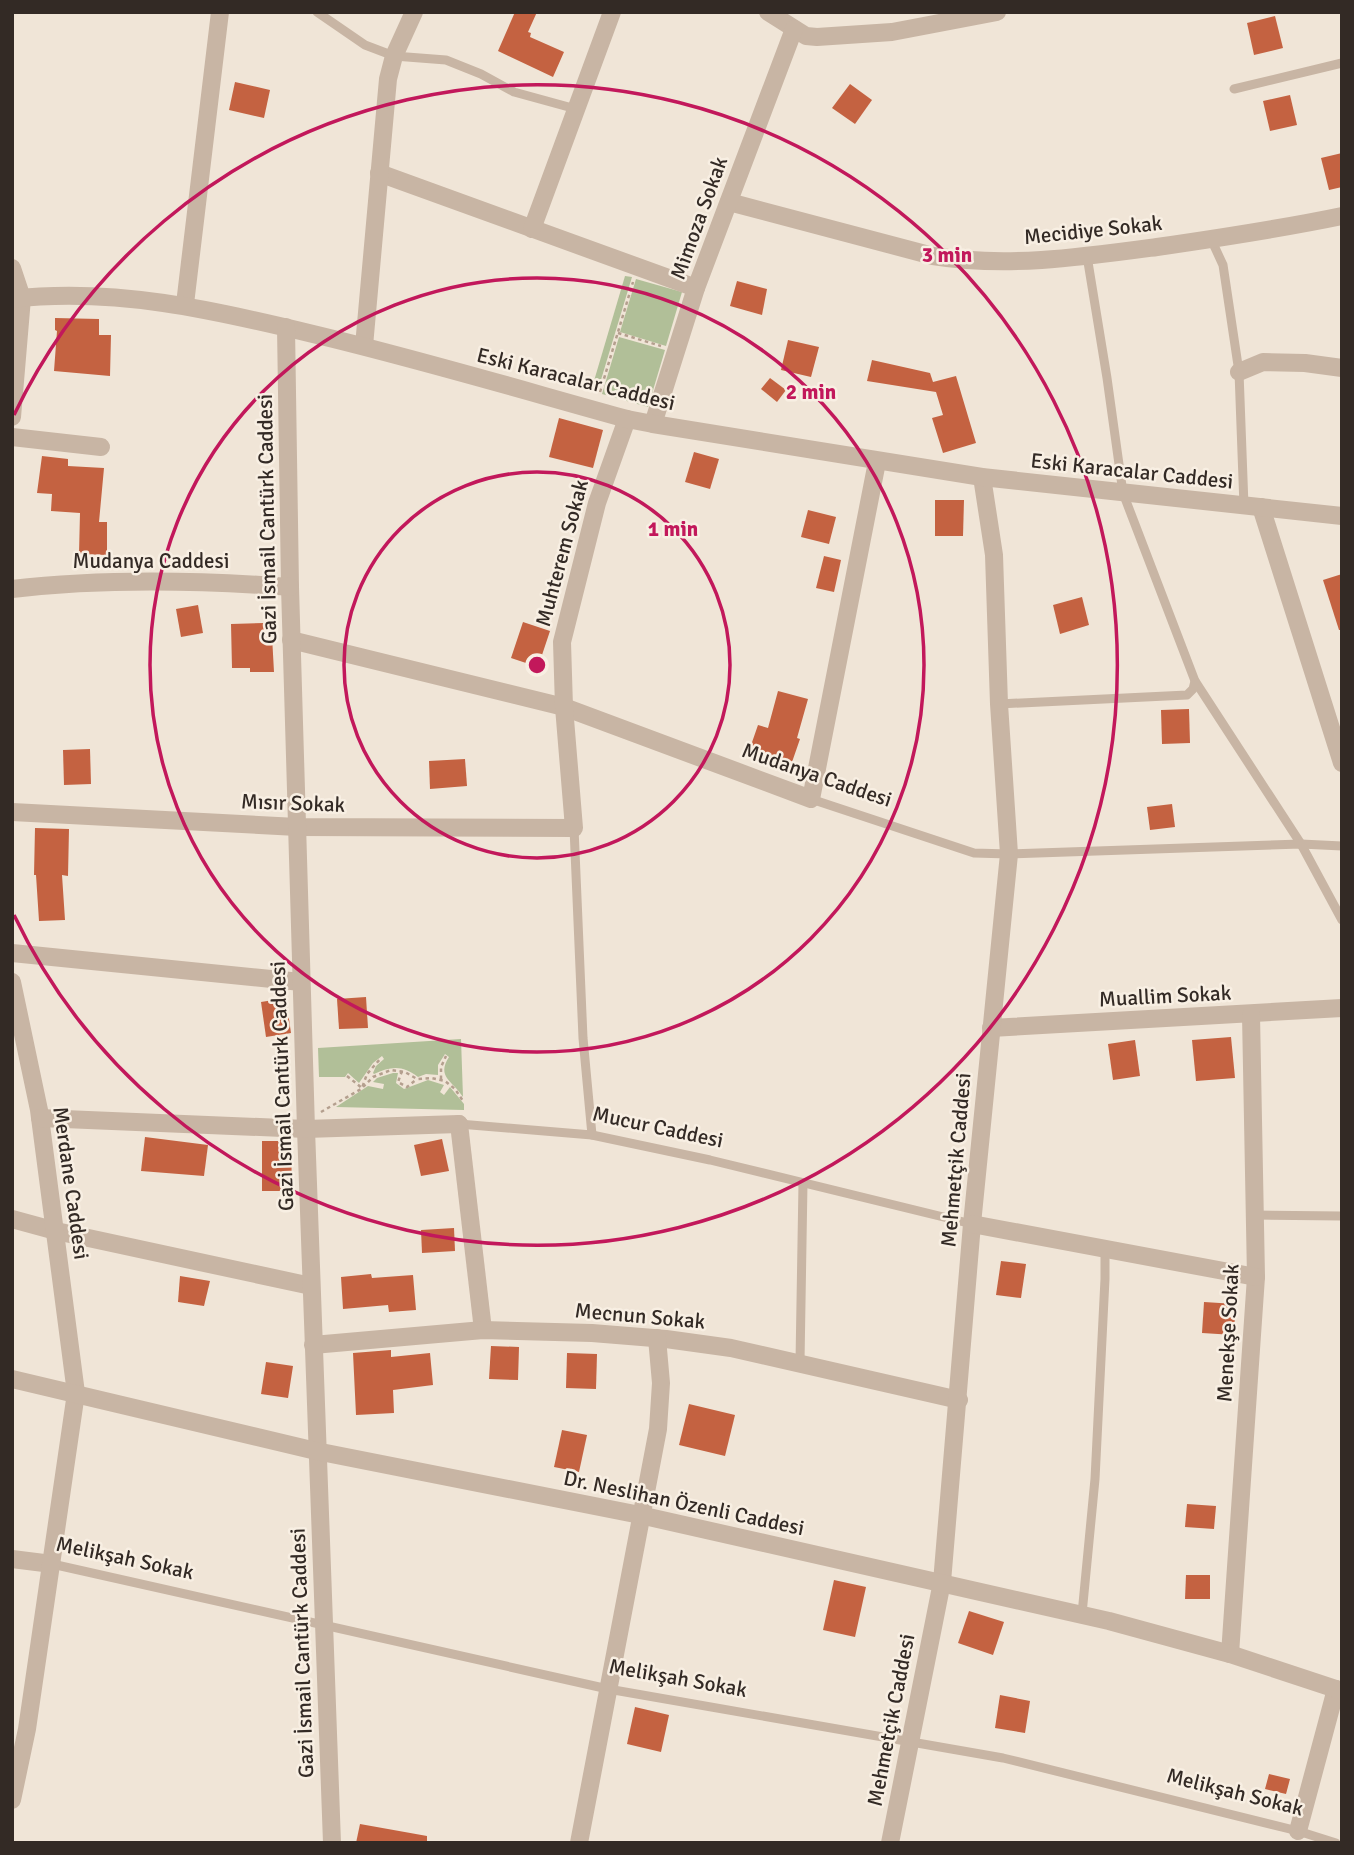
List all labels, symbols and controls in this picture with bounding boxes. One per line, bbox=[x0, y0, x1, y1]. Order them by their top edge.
street label: Mimoza Sokak bbox=[665, 153, 733, 283]
street label: Mecidiye Sokak bbox=[1023, 210, 1164, 250]
text: 3 min bbox=[922, 242, 972, 268]
street label: Eski Karacalar Caddesi bbox=[474, 342, 678, 416]
text: 2 min bbox=[786, 379, 836, 405]
street label: Gazi İsmail Cantürk Caddesi bbox=[252, 394, 282, 644]
street label: Eski Karacalar Caddesi bbox=[1029, 447, 1235, 495]
street label: Muhterem Sokak bbox=[530, 476, 594, 629]
text: 1 min bbox=[648, 516, 698, 542]
street label: Mudanya Caddesi bbox=[73, 548, 229, 574]
centre of rings bbox=[525, 653, 549, 677]
street label: Mudanya Caddesi bbox=[739, 737, 895, 813]
street label: Mısır Sokak bbox=[240, 788, 346, 818]
street label: Gazi İsmail Cantürk Caddesi bbox=[265, 961, 299, 1211]
street label: Muallim Sokak bbox=[1098, 980, 1232, 1012]
street label: Mehmetçik Caddesi bbox=[935, 1072, 977, 1248]
street label: Mucur Caddesi bbox=[590, 1100, 726, 1154]
street label: Merdane Caddesi bbox=[47, 1105, 95, 1261]
street label: Menekşe Sokak bbox=[1211, 1263, 1245, 1403]
street label: Mecnun Sokak bbox=[574, 1297, 707, 1335]
street label: Dr. Neslihan Özenli Caddesi bbox=[561, 1465, 807, 1541]
street label: Gazi İsmail Cantürk Caddesi bbox=[285, 1528, 319, 1778]
street label: Melikşah Sokak bbox=[54, 1531, 197, 1585]
street label: Mehmetçik Caddesi bbox=[862, 1632, 920, 1808]
street label: Melikşah Sokak bbox=[607, 1653, 750, 1703]
street label: Melikşah Sokak bbox=[1164, 1762, 1306, 1822]

